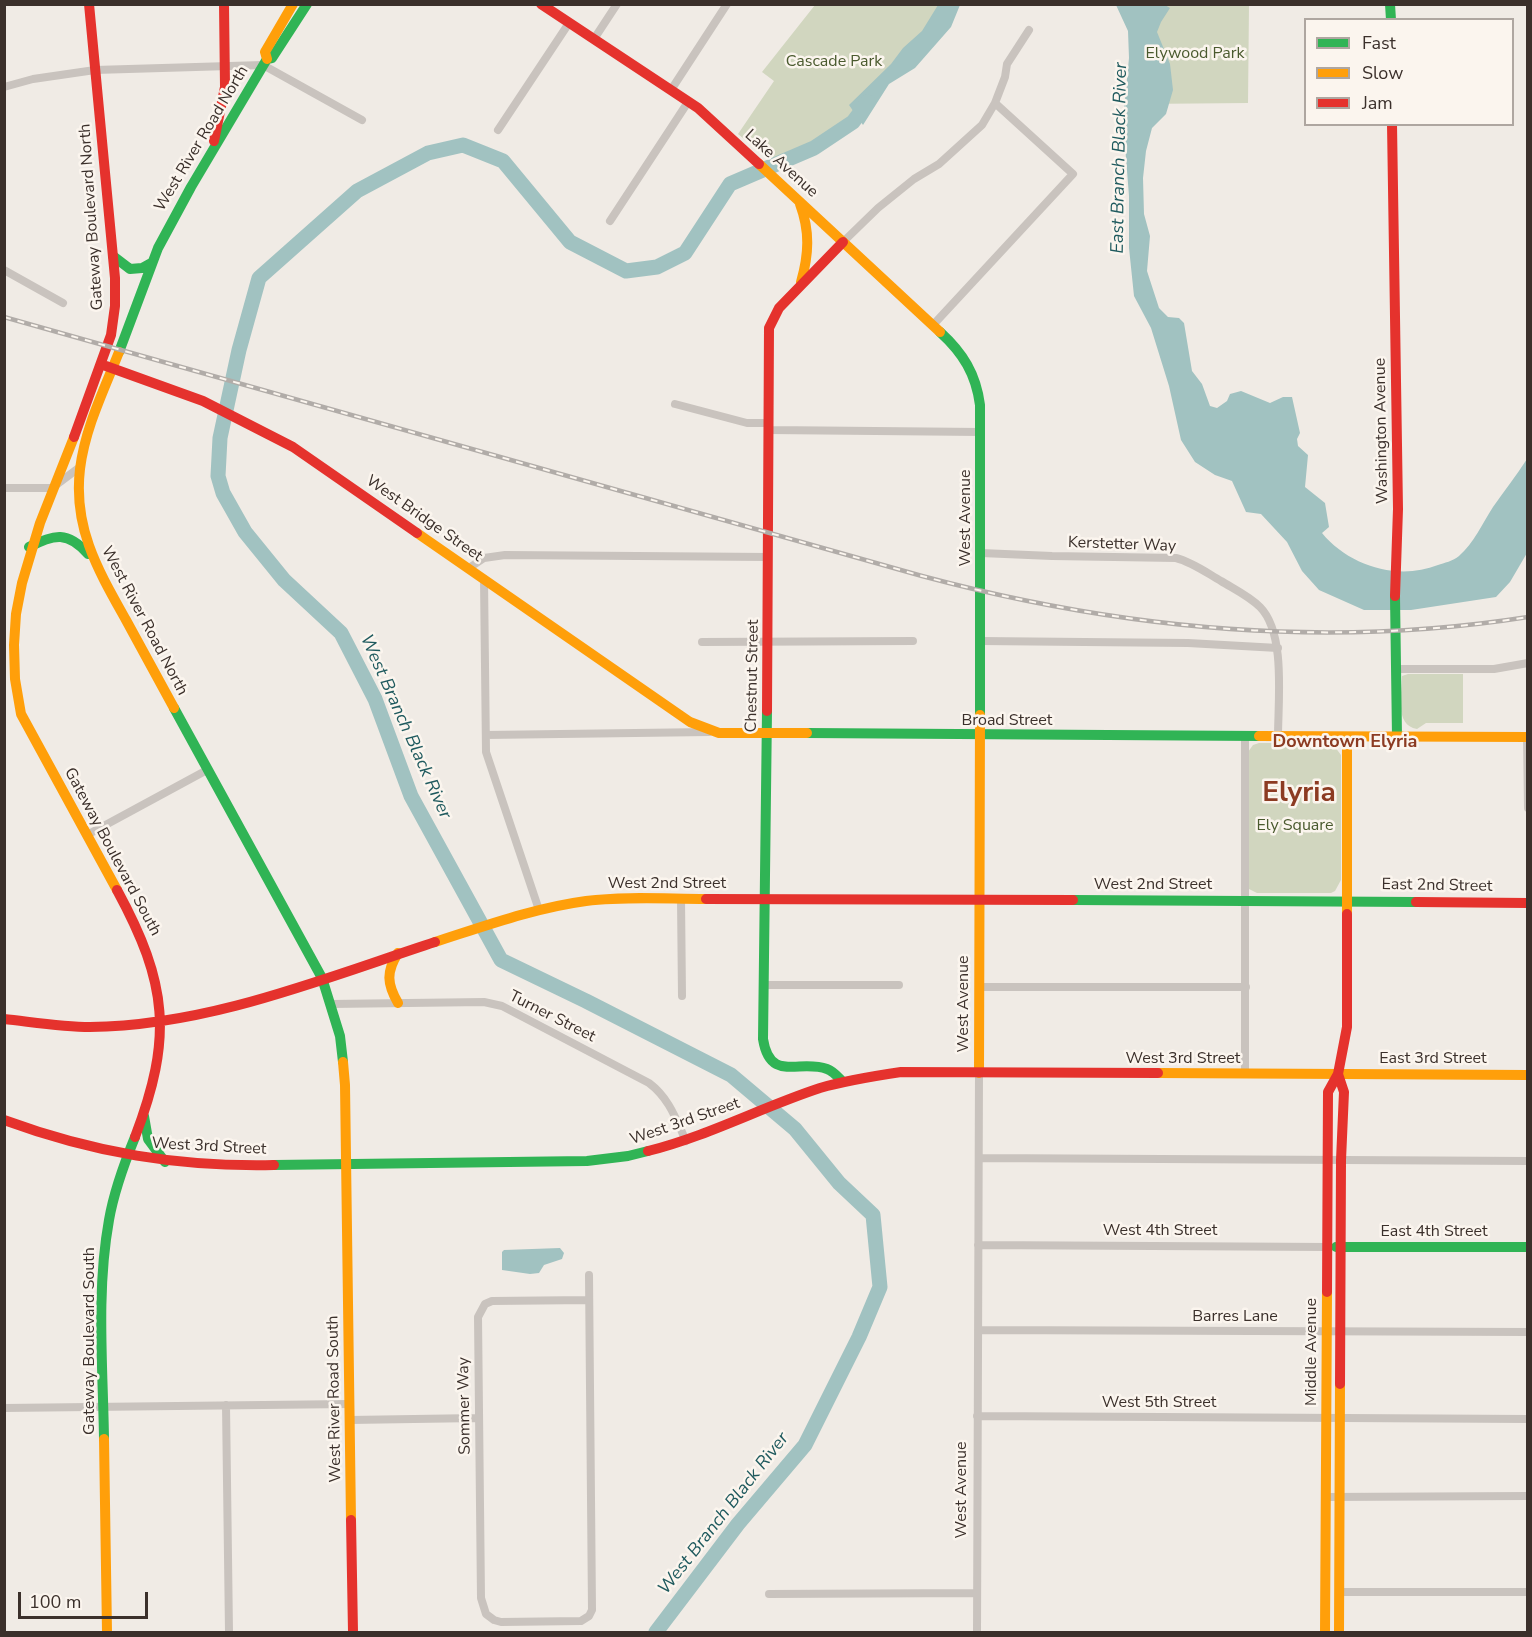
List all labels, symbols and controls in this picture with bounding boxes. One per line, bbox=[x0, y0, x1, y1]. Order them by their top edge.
legend bbox=[1304, 18, 1514, 126]
text: Fast bbox=[1362, 31, 1396, 55]
park label: Elywood Park bbox=[1146, 44, 1244, 64]
park label: Cascade Park bbox=[786, 52, 882, 72]
text: Slow bbox=[1362, 61, 1403, 85]
water label: East Branch Black River bbox=[1108, 62, 1132, 254]
street label: West River Road North bbox=[151, 63, 253, 215]
text: Jam bbox=[1362, 91, 1393, 115]
street label: Gateway Boulevard North bbox=[76, 123, 108, 311]
street label: Lake Avenue bbox=[740, 126, 822, 202]
street label: Washington Avenue bbox=[1371, 358, 1393, 504]
street label: West Avenue bbox=[956, 470, 976, 566]
street label: West Bridge Street bbox=[362, 472, 486, 566]
street label: Kerstetter Way bbox=[1068, 534, 1176, 556]
street label: West River Road North bbox=[96, 543, 192, 699]
street label: Chestnut Street bbox=[742, 619, 764, 733]
water label: West Branch Black River bbox=[355, 631, 455, 823]
street label: Broad Street bbox=[962, 711, 1052, 731]
district label: Downtown Elyria bbox=[1273, 732, 1417, 754]
street label: Gateway Boulevard South bbox=[59, 765, 165, 939]
district label: Elyria bbox=[1262, 777, 1336, 811]
park label: Ely Square bbox=[1257, 816, 1333, 836]
street label: West 2nd Street bbox=[608, 874, 726, 894]
street label: West 2nd Street bbox=[1094, 875, 1212, 895]
street label: East 2nd Street bbox=[1381, 875, 1493, 897]
street label: West Avenue bbox=[954, 956, 974, 1052]
street label: Turner Street bbox=[506, 987, 598, 1047]
street label: West 3rd Street bbox=[1126, 1049, 1240, 1069]
street label: East 3rd Street bbox=[1379, 1049, 1487, 1069]
street label: West 3rd Street bbox=[628, 1094, 742, 1150]
street label: West 3rd Street bbox=[151, 1134, 267, 1160]
street label: West 4th Street bbox=[1103, 1221, 1217, 1241]
street label: East 4th Street bbox=[1380, 1222, 1488, 1242]
street label: Gateway Boulevard South bbox=[80, 1247, 100, 1435]
street label: Middle Avenue bbox=[1302, 1298, 1322, 1406]
street label: Barres Lane bbox=[1192, 1307, 1278, 1327]
street label: West River Road South bbox=[324, 1315, 346, 1483]
street label: Sommer Way bbox=[455, 1357, 475, 1455]
street label: West 5th Street bbox=[1102, 1393, 1216, 1413]
water label: West Branch Black River bbox=[654, 1429, 794, 1599]
street label: West Avenue bbox=[952, 1442, 972, 1538]
scale bar bbox=[21, 1580, 152, 1618]
text: 100 m bbox=[29, 1590, 81, 1614]

